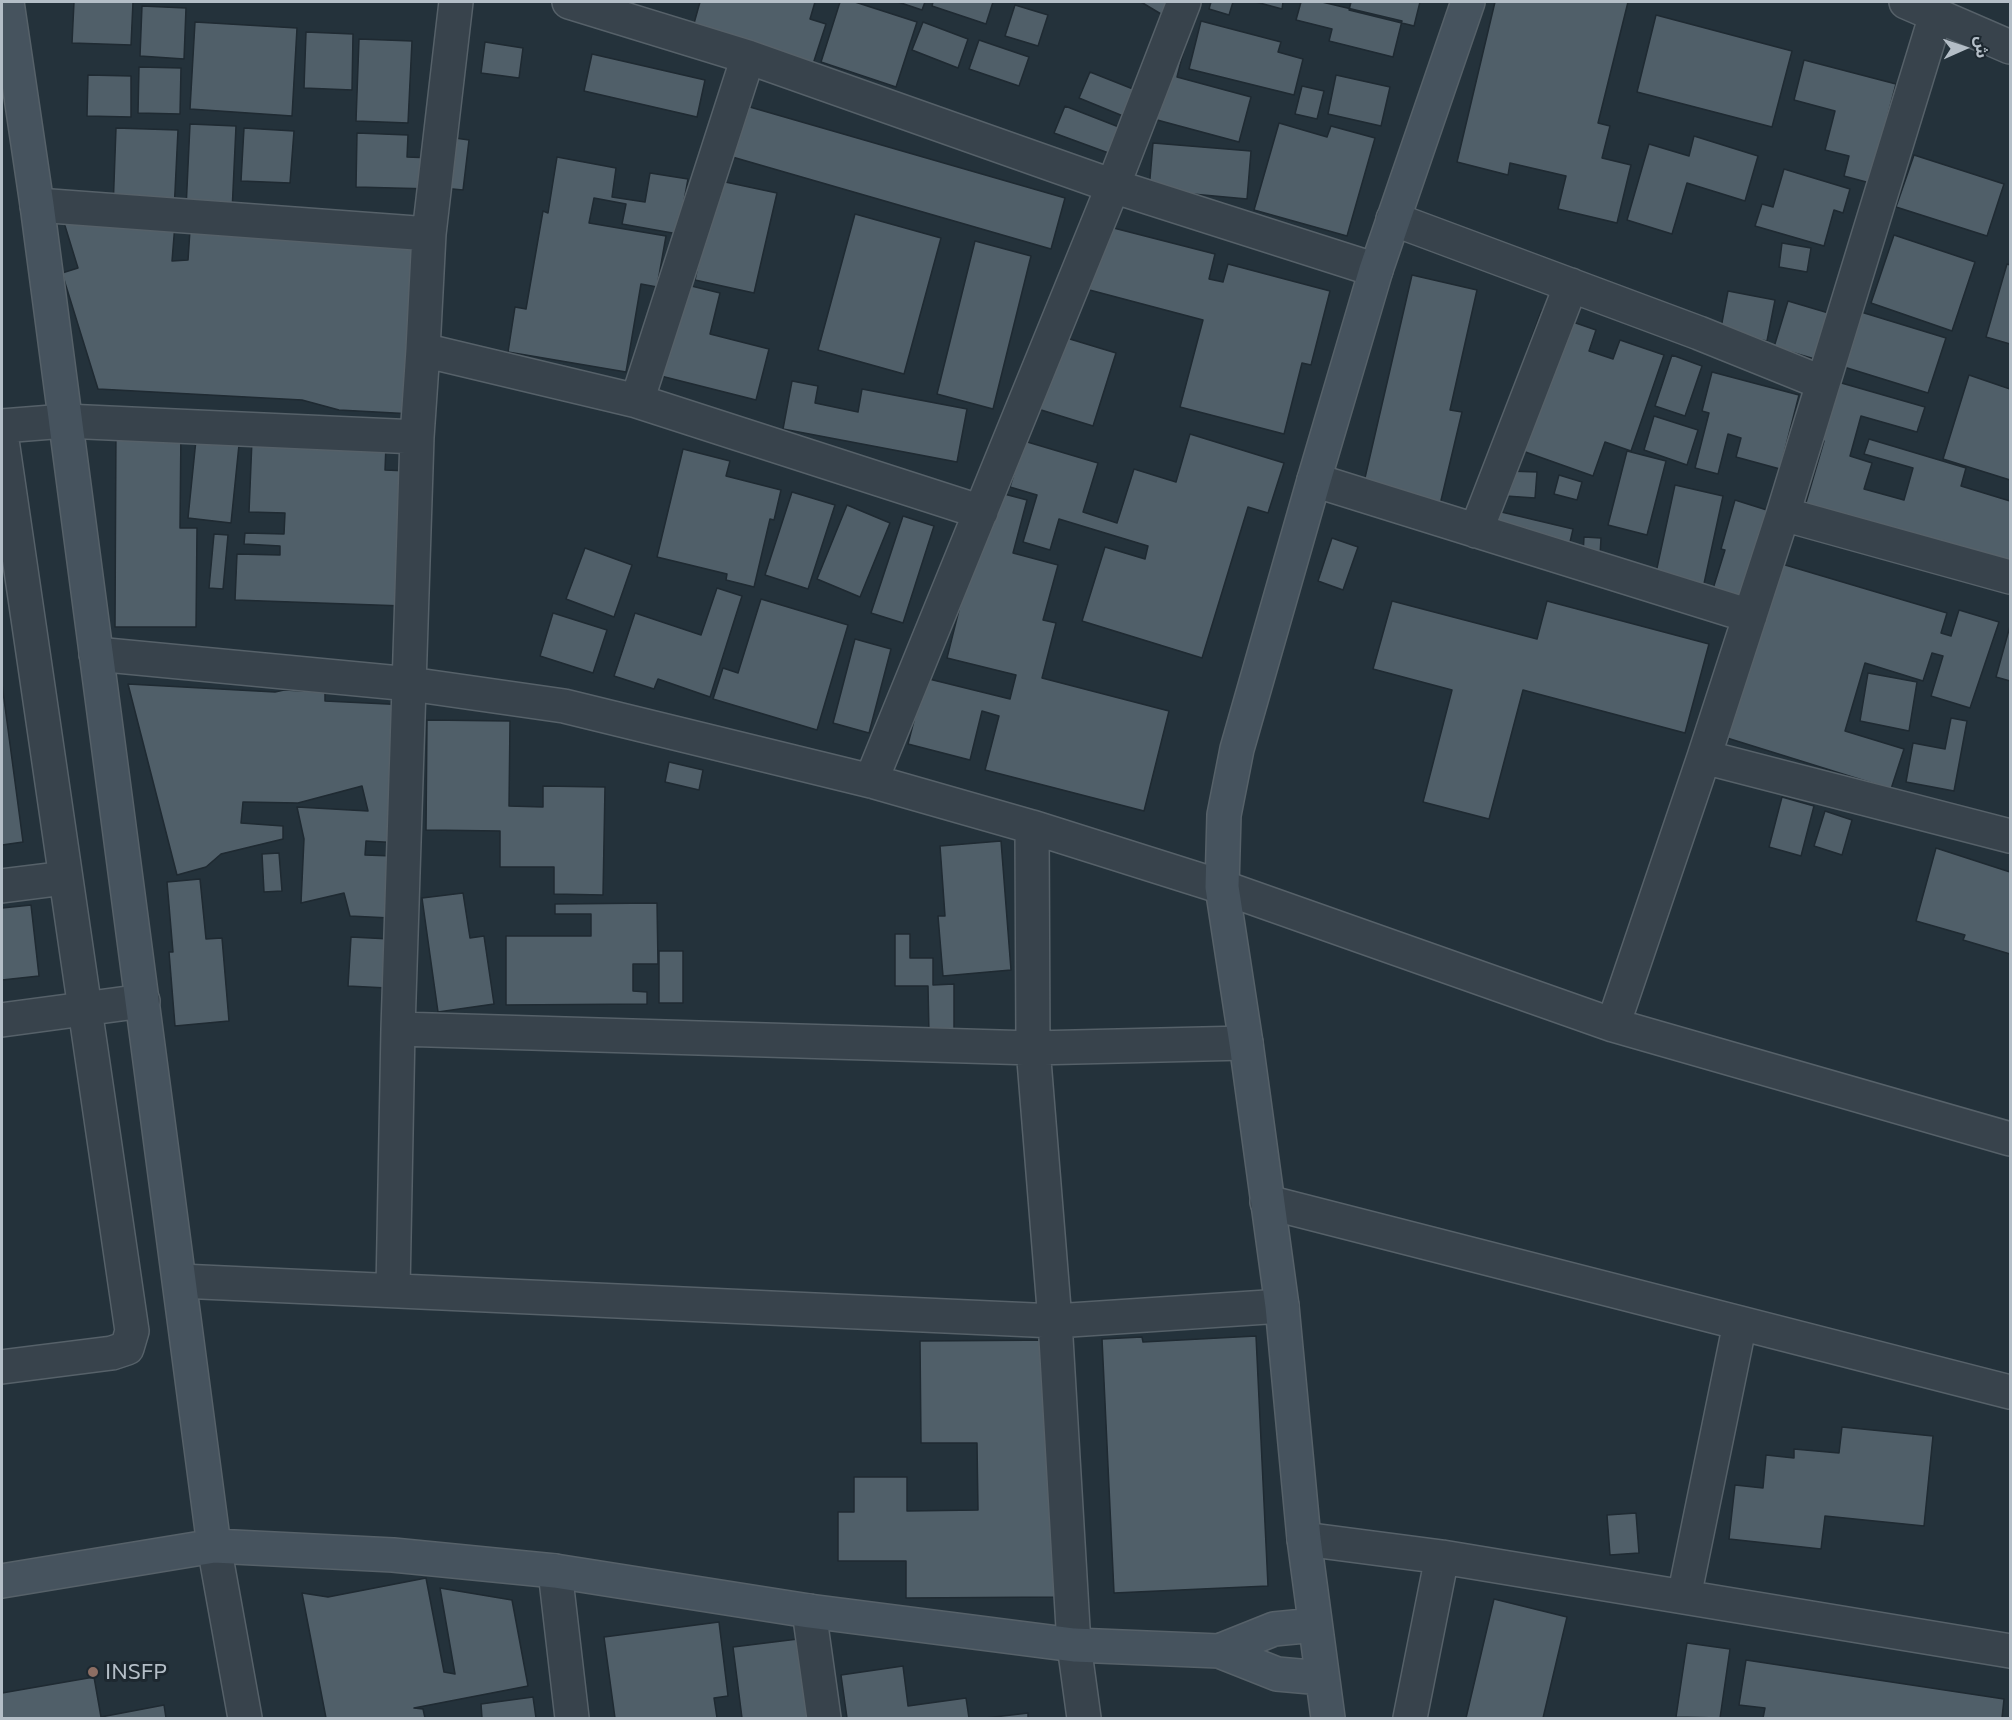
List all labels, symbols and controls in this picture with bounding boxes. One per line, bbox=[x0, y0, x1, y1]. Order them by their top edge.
north arrow bbox=[1934, 18, 1994, 78]
text: ش bbox=[1972, 36, 1993, 58]
place label: INSFP bbox=[105, 1659, 167, 1685]
marker: INSFP bbox=[86, 1665, 100, 1679]

